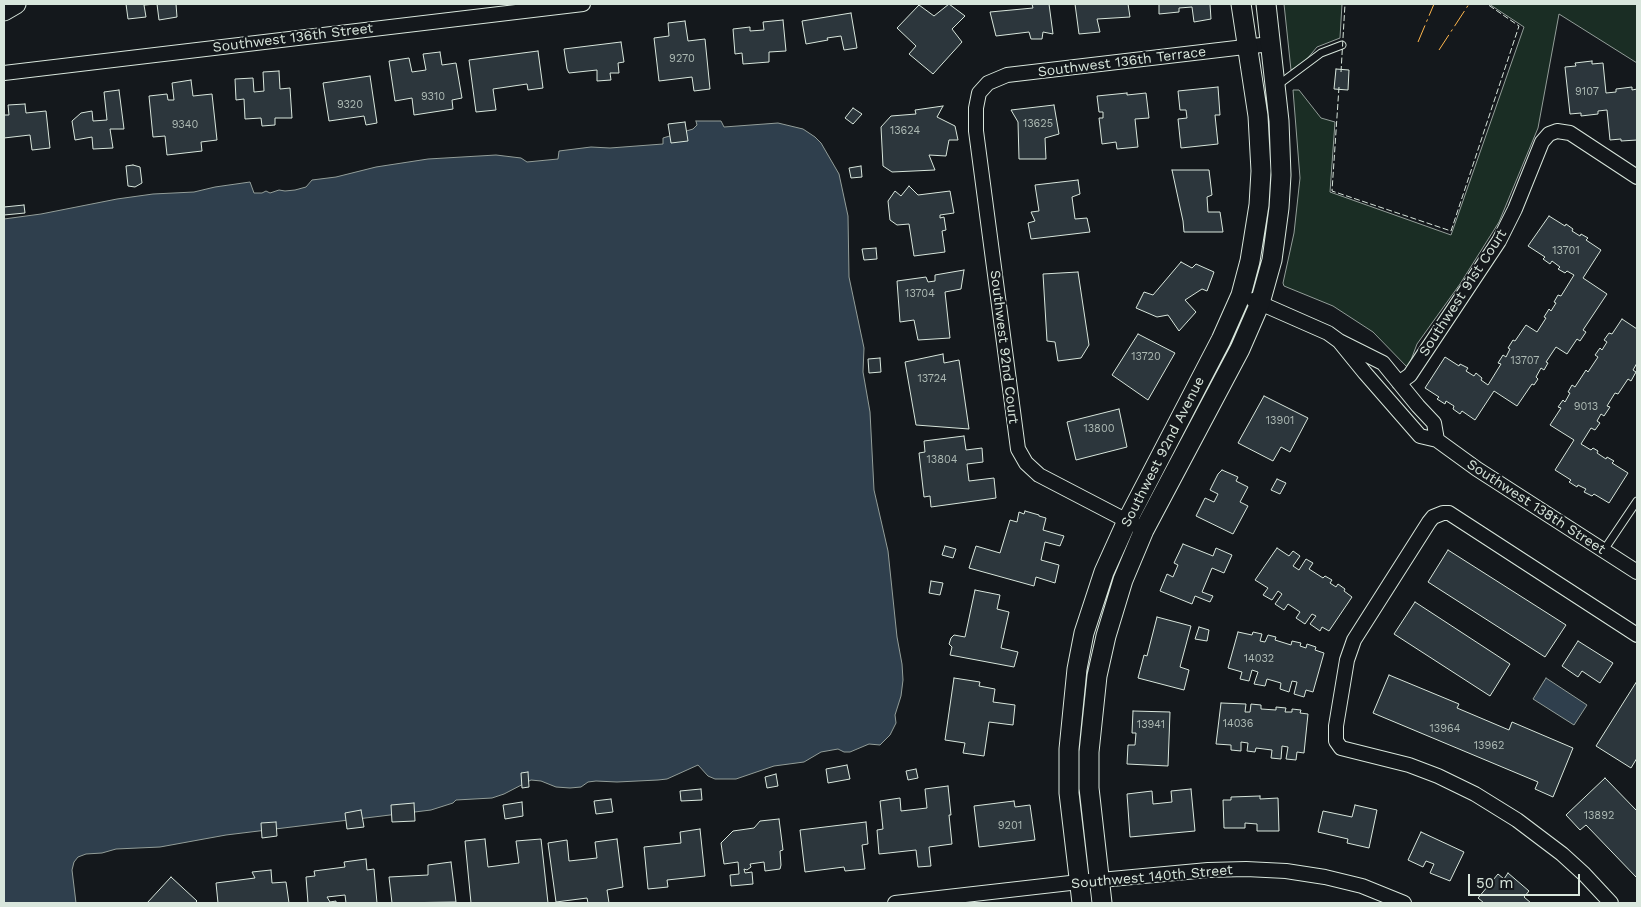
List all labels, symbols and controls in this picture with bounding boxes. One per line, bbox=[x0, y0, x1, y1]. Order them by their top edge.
street label: Southwest 136th Street bbox=[212, 20, 374, 56]
street label: Southwest 136th Terrace bbox=[1037, 43, 1207, 81]
house number: 9270 bbox=[669, 52, 695, 66]
house number: 9107 bbox=[1575, 85, 1599, 99]
house number: 9310 bbox=[421, 90, 445, 104]
house number: 9320 bbox=[337, 98, 363, 112]
house number: 13625 bbox=[1023, 117, 1053, 131]
house number: 9340 bbox=[172, 118, 198, 132]
house number: 13624 bbox=[890, 124, 920, 138]
street label: Southwest 91st Court bbox=[1416, 226, 1510, 360]
house number: 13701 bbox=[1552, 244, 1580, 258]
street label: Southwest 92nd Court bbox=[986, 269, 1022, 425]
house number: 13704 bbox=[905, 287, 935, 301]
house number: 13720 bbox=[1131, 350, 1161, 364]
house number: 13707 bbox=[1510, 354, 1540, 368]
house number: 13724 bbox=[917, 372, 947, 386]
street label: Southwest 92nd Avenue bbox=[1118, 374, 1208, 530]
house number: 9013 bbox=[1574, 400, 1598, 414]
house number: 13901 bbox=[1266, 414, 1294, 428]
house number: 13800 bbox=[1083, 422, 1115, 436]
house number: 13804 bbox=[926, 453, 958, 467]
street label: Southwest 138th Street bbox=[1464, 456, 1608, 558]
house number: 14032 bbox=[1244, 652, 1274, 666]
house number: 14036 bbox=[1223, 717, 1253, 731]
house number: 13941 bbox=[1137, 718, 1165, 732]
house number: 13964 bbox=[1430, 722, 1460, 736]
house number: 13962 bbox=[1474, 739, 1504, 753]
house number: 13892 bbox=[1584, 809, 1614, 823]
house number: 9201 bbox=[998, 819, 1022, 833]
street label: Southwest 140th Street bbox=[1070, 862, 1234, 892]
scale bar bbox=[1471, 864, 1584, 896]
text: 50 m bbox=[1476, 874, 1513, 892]

